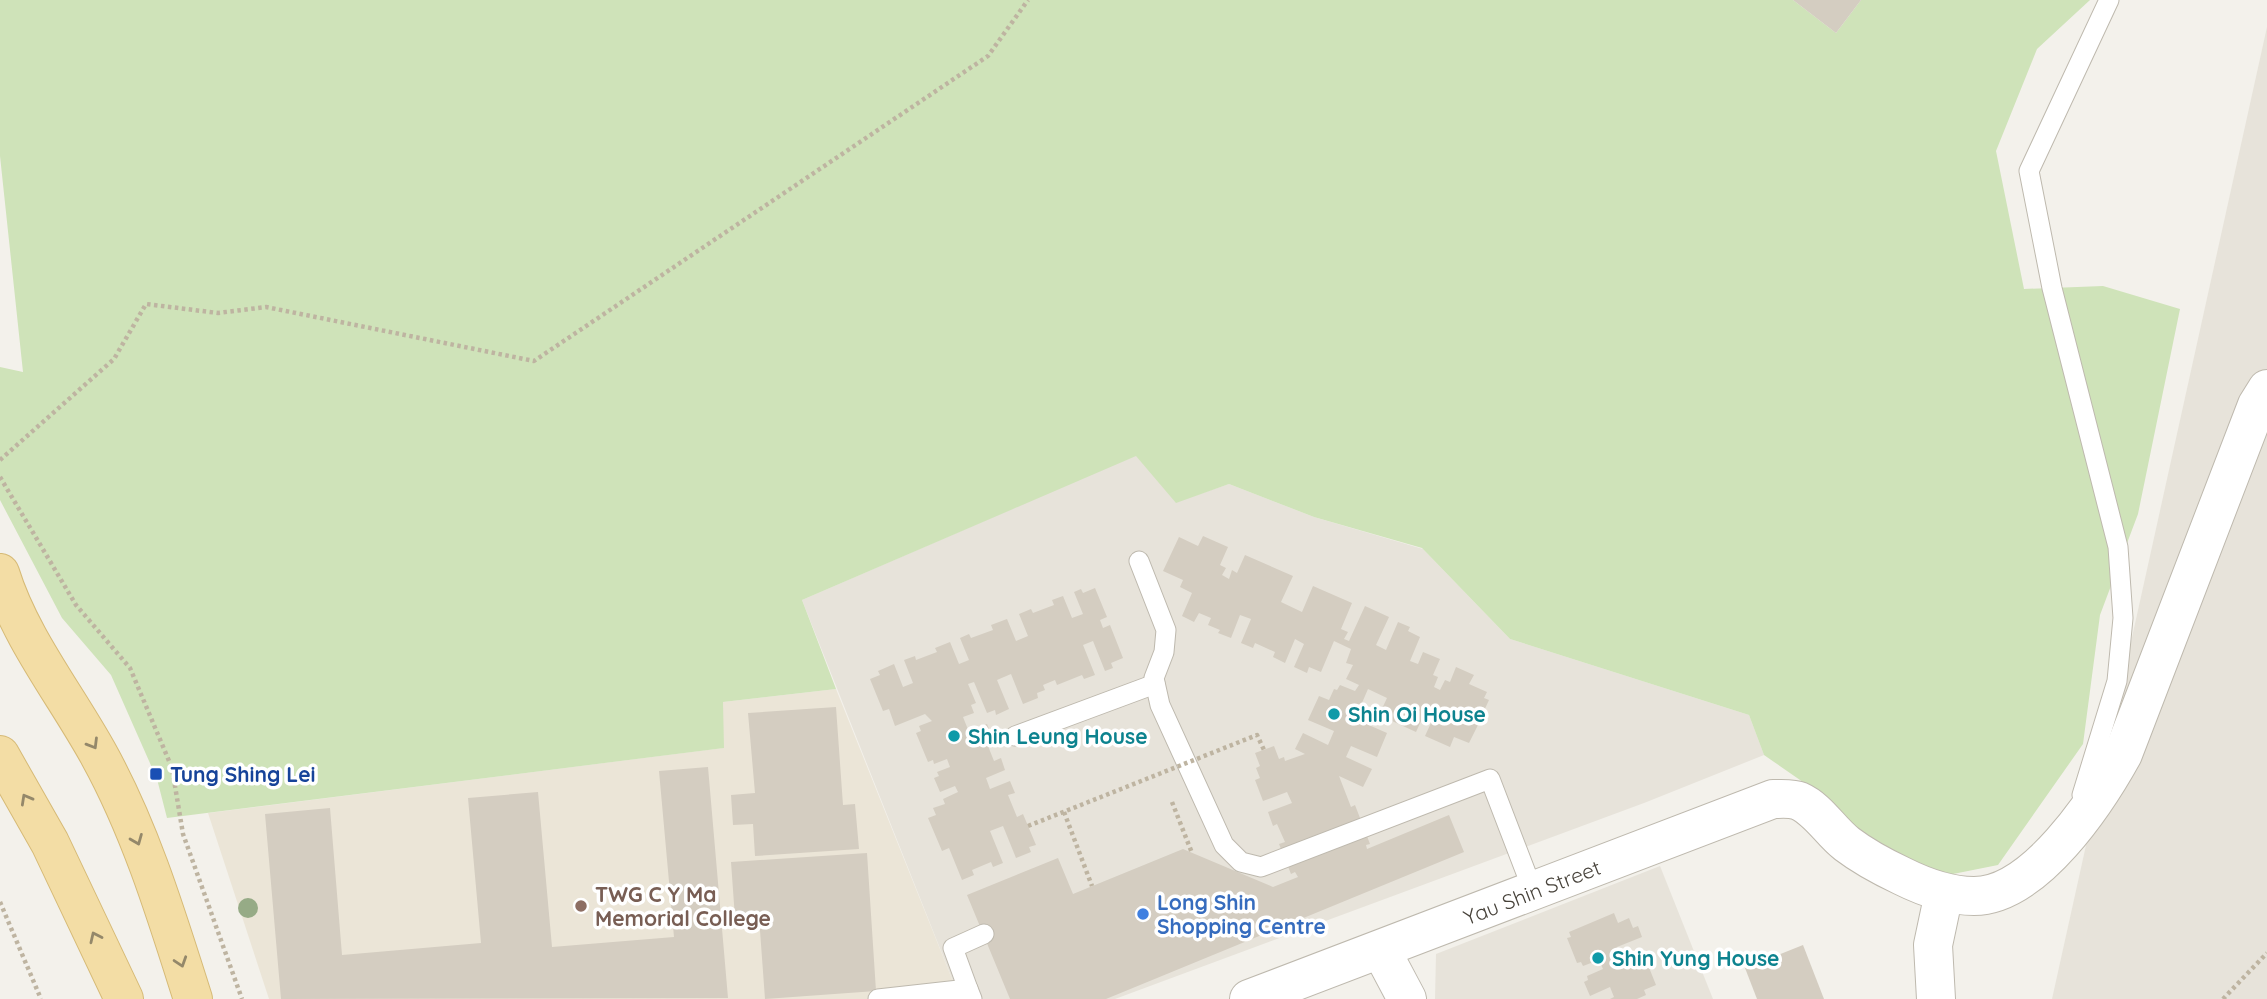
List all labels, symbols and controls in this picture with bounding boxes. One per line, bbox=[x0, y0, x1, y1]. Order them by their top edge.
place label: Shin Oi House bbox=[1348, 701, 1486, 727]
marker: Shin Oi House bbox=[1326, 706, 1342, 722]
place label: Shin Leung House bbox=[968, 723, 1148, 749]
marker: Shin Leung House bbox=[946, 728, 962, 744]
one-way arrow bbox=[85, 736, 98, 749]
place label: Tung Shing Lei bbox=[170, 761, 316, 787]
marker: Tung Shing Lei bbox=[148, 766, 164, 782]
one-way arrow bbox=[21, 793, 34, 806]
one-way arrow bbox=[129, 833, 143, 845]
street label: Yau Shin Street bbox=[1460, 854, 1604, 930]
place label: TWG C Y Ma Memorial College bbox=[595, 881, 771, 931]
place label: Long Shin Shopping Centre bbox=[1157, 889, 1326, 939]
marker: TWG C Y Ma Memorial College bbox=[573, 898, 589, 914]
marker: Long Shin Shopping Centre bbox=[1135, 906, 1151, 922]
one-way arrow bbox=[90, 932, 104, 944]
place label: Shin Yung House bbox=[1612, 945, 1779, 971]
marker: Shin Yung House bbox=[1590, 950, 1606, 966]
one-way arrow bbox=[173, 956, 187, 968]

